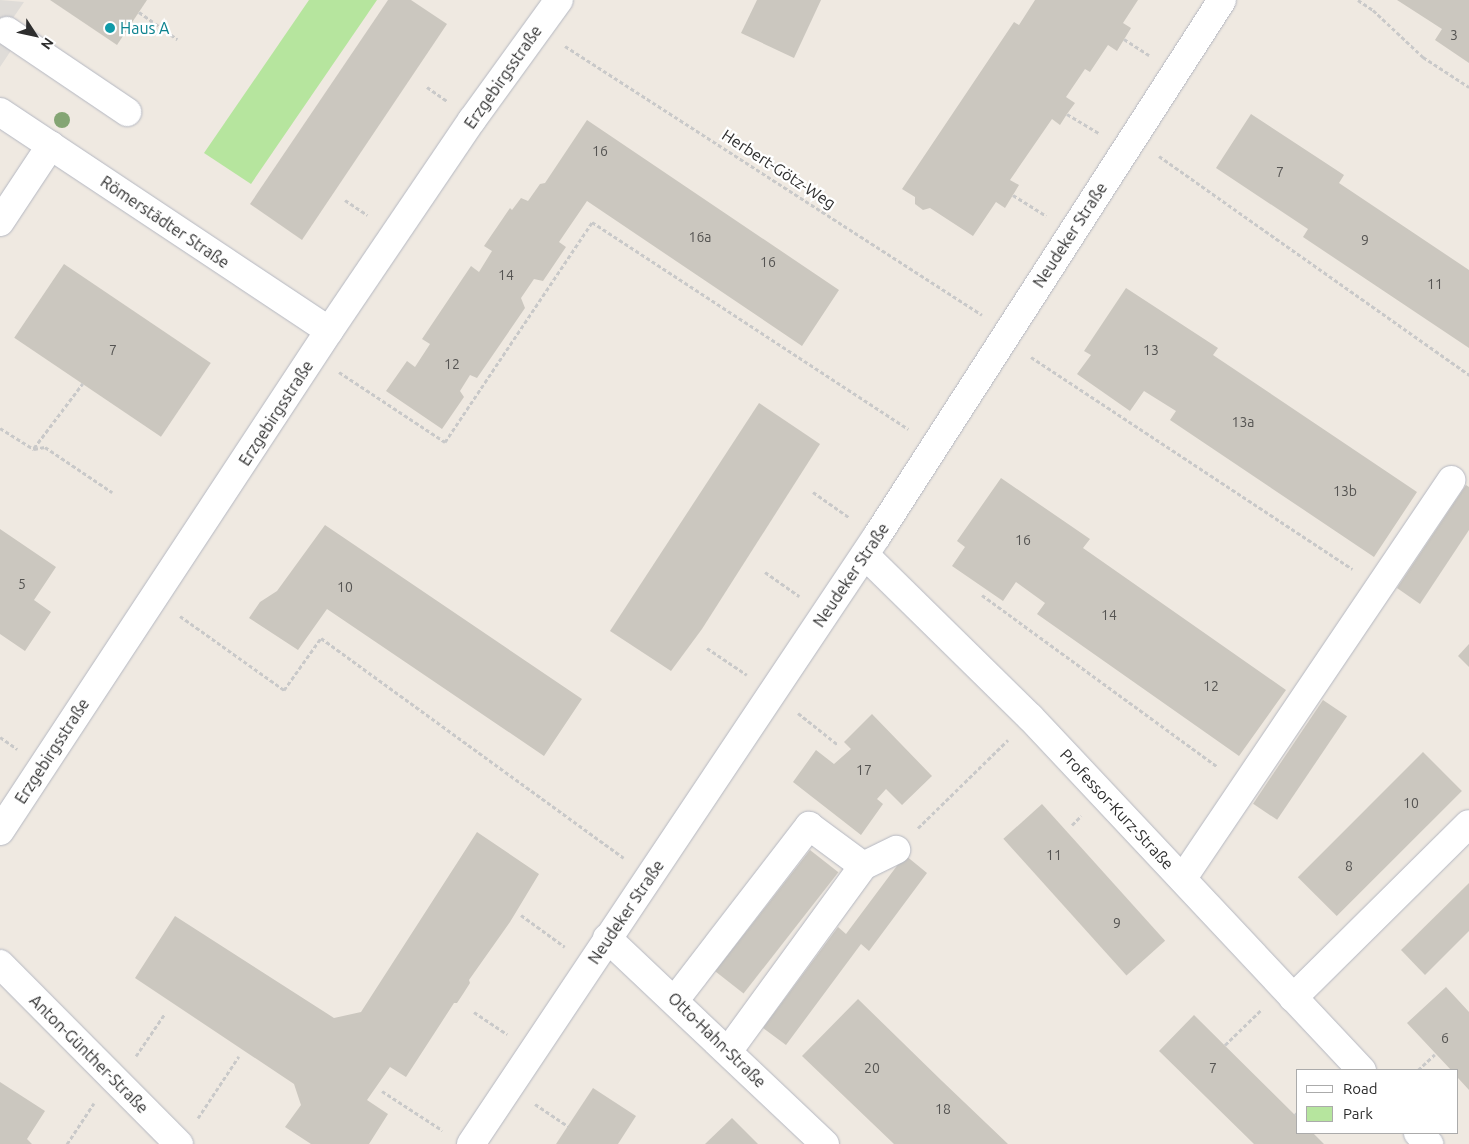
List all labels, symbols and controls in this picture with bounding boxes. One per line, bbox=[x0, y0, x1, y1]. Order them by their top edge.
north arrow bbox=[10, 10, 60, 60]
place label: Haus A bbox=[120, 18, 170, 38]
marker: Haus A bbox=[104, 22, 116, 34]
street label: Erzgebirgsstraße bbox=[460, 22, 546, 132]
house number: 3 bbox=[1450, 27, 1458, 43]
text: N bbox=[38, 35, 57, 52]
street label: Herbert-Götz-Weg bbox=[719, 125, 839, 213]
house number: 16 bbox=[592, 143, 608, 159]
house number: 7 bbox=[1276, 164, 1284, 180]
street label: Römerstädter Straße bbox=[97, 172, 233, 272]
street label: Neudeker Straße bbox=[1029, 179, 1111, 291]
house number: 16a bbox=[689, 229, 711, 245]
house number: 9 bbox=[1361, 232, 1369, 248]
house number: 16 bbox=[760, 254, 776, 270]
house number: 14 bbox=[498, 267, 514, 283]
house number: 11 bbox=[1427, 276, 1443, 292]
house number: 7 bbox=[109, 342, 117, 358]
house number: 13 bbox=[1143, 342, 1159, 358]
house number: 12 bbox=[444, 356, 460, 372]
street label: Erzgebirgsstraße bbox=[235, 357, 317, 469]
house number: 13a bbox=[1232, 414, 1254, 430]
house number: 13b bbox=[1333, 483, 1357, 499]
street label: Neudeker Straße bbox=[809, 519, 893, 631]
house number: 16 bbox=[1015, 532, 1031, 548]
house number: 5 bbox=[18, 576, 26, 592]
house number: 10 bbox=[337, 579, 353, 595]
house number: 14 bbox=[1101, 607, 1117, 623]
house number: 12 bbox=[1203, 678, 1219, 694]
street label: Erzgebirgsstraße bbox=[11, 695, 93, 807]
street label: Professor-Kurz-Straße bbox=[1056, 745, 1178, 873]
house number: 17 bbox=[856, 762, 872, 778]
house number: 10 bbox=[1403, 795, 1419, 811]
house number: 11 bbox=[1046, 847, 1062, 863]
street label: Neudeker Straße bbox=[584, 856, 668, 968]
house number: 8 bbox=[1345, 858, 1353, 874]
house number: 9 bbox=[1113, 915, 1121, 931]
street label: Otto-Hahn-Straße bbox=[664, 988, 770, 1092]
street label: Anton-Günther-Straße bbox=[26, 991, 152, 1117]
house number: 6 bbox=[1441, 1030, 1449, 1046]
house number: 20 bbox=[864, 1060, 880, 1076]
house number: 7 bbox=[1209, 1060, 1217, 1076]
legend bbox=[1296, 1069, 1459, 1134]
text: Road bbox=[1343, 1080, 1378, 1097]
house number: 18 bbox=[935, 1101, 951, 1117]
text: Park bbox=[1343, 1105, 1373, 1122]

